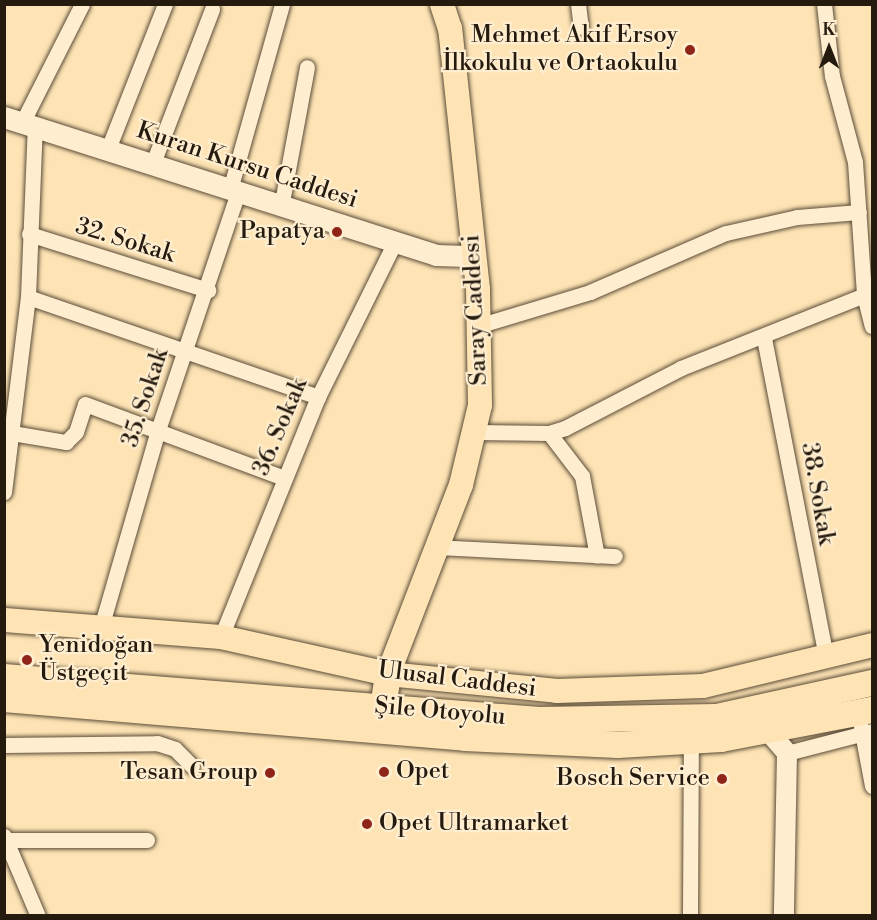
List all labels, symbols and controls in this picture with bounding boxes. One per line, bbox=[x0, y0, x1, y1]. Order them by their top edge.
north arrow bbox=[799, 18, 859, 78]
text: K bbox=[823, 20, 835, 40]
place label: Mehmet Akif Ersoy İlkokulu ve Ortaokulu bbox=[443, 22, 678, 78]
marker: Mehmet Akif Ersoy İlkokulu ve Ortaokulu bbox=[683, 43, 697, 57]
street label: Kuran Kursu Caddesi bbox=[133, 117, 361, 215]
street label: 32. Sokak bbox=[72, 212, 178, 270]
place label: Papatya bbox=[239, 218, 325, 246]
marker: Papatya bbox=[330, 225, 344, 239]
street label: Saray Caddesi bbox=[458, 234, 494, 386]
street label: 35. Sokak bbox=[117, 345, 175, 451]
street label: 36. Sokak bbox=[248, 374, 314, 480]
street label: 38. Sokak bbox=[794, 441, 840, 547]
place label: Yenidoğan Üstgeçit bbox=[39, 632, 153, 688]
marker: Yenidoğan Üstgeçit bbox=[20, 653, 34, 667]
street label: Ulusal Caddesi bbox=[376, 656, 538, 704]
street label: Şile Otoyolu bbox=[373, 692, 507, 732]
place label: Opet bbox=[396, 758, 449, 786]
place label: Tesan Group bbox=[120, 759, 258, 787]
marker: Opet bbox=[377, 765, 391, 779]
place label: Bosch Service bbox=[557, 765, 710, 793]
marker: Tesan Group bbox=[263, 766, 277, 780]
marker: Bosch Service bbox=[715, 772, 729, 786]
place label: Opet Ultramarket bbox=[379, 810, 569, 838]
marker: Opet Ultramarket bbox=[360, 817, 374, 831]

